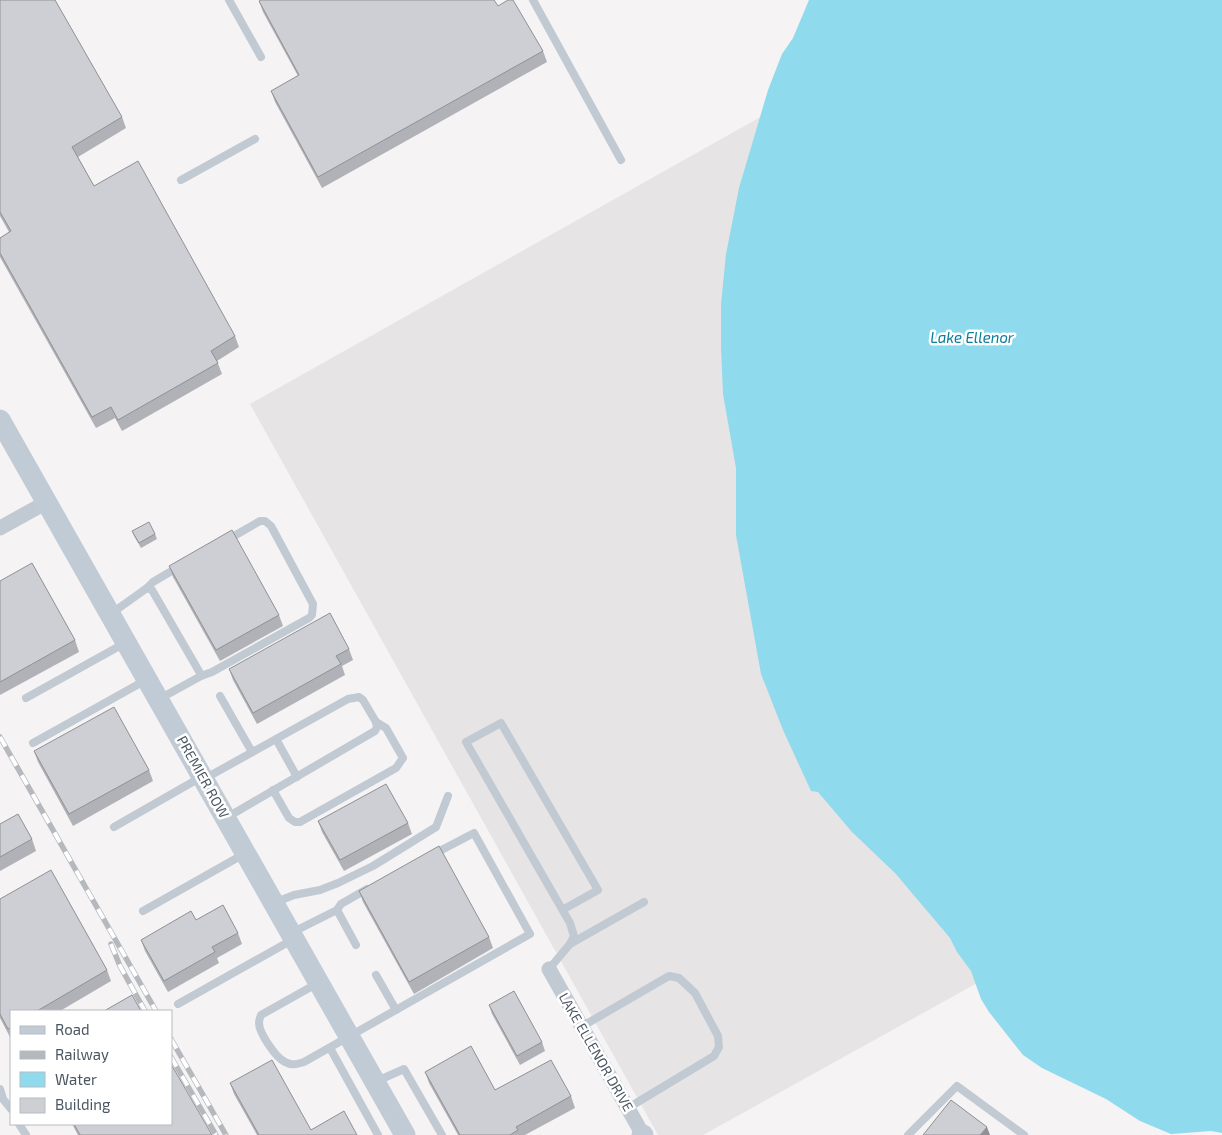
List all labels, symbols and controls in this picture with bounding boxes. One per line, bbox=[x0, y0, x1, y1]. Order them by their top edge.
water label: Lake Ellenor bbox=[930, 328, 1015, 346]
street label: PREMIER ROW bbox=[174, 733, 233, 821]
street label: LAKE ELLENOR DRIVE bbox=[556, 989, 637, 1114]
legend bbox=[10, 1010, 172, 1125]
text: Road bbox=[55, 1020, 90, 1038]
text: Railway bbox=[55, 1045, 109, 1063]
text: Water bbox=[55, 1070, 97, 1088]
text: Building bbox=[55, 1095, 111, 1113]

